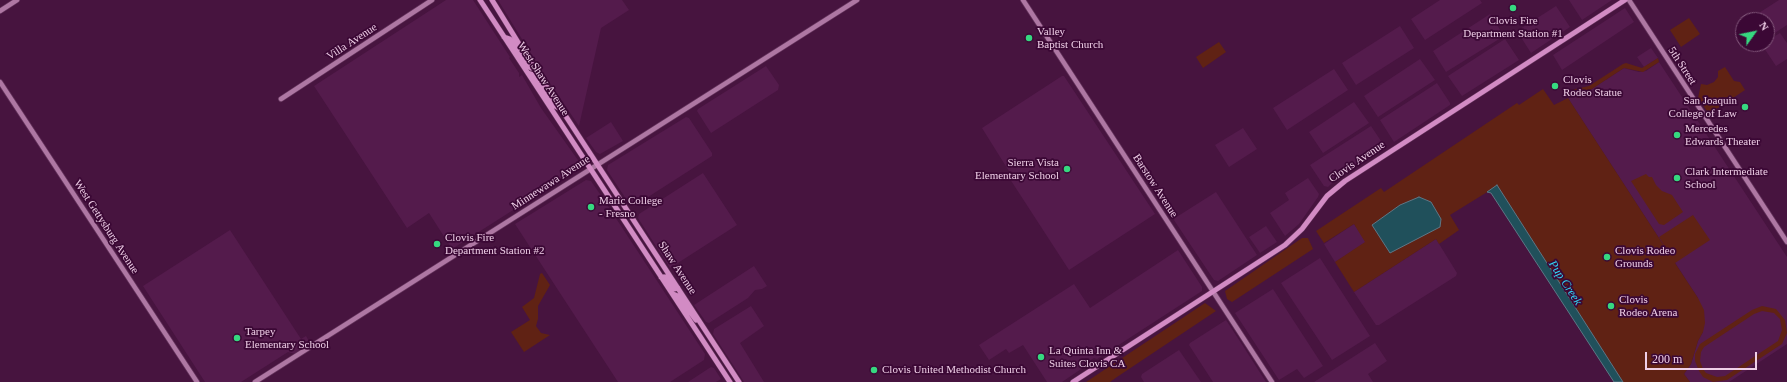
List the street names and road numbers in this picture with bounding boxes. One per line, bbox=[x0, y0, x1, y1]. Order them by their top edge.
street label: Villa Avenue bbox=[324, 21, 380, 63]
street label: West Shaw Avenue bbox=[514, 40, 572, 118]
street label: 5th Street bbox=[1665, 45, 1699, 87]
street label: Clovis Avenue bbox=[1326, 138, 1388, 186]
street label: Barstow Avenue bbox=[1130, 152, 1180, 220]
street label: Minnewawa Avenue bbox=[509, 153, 593, 213]
street label: West Gettysburg Avenue bbox=[71, 178, 141, 276]
street label: Shaw Avenue bbox=[655, 239, 699, 297]

